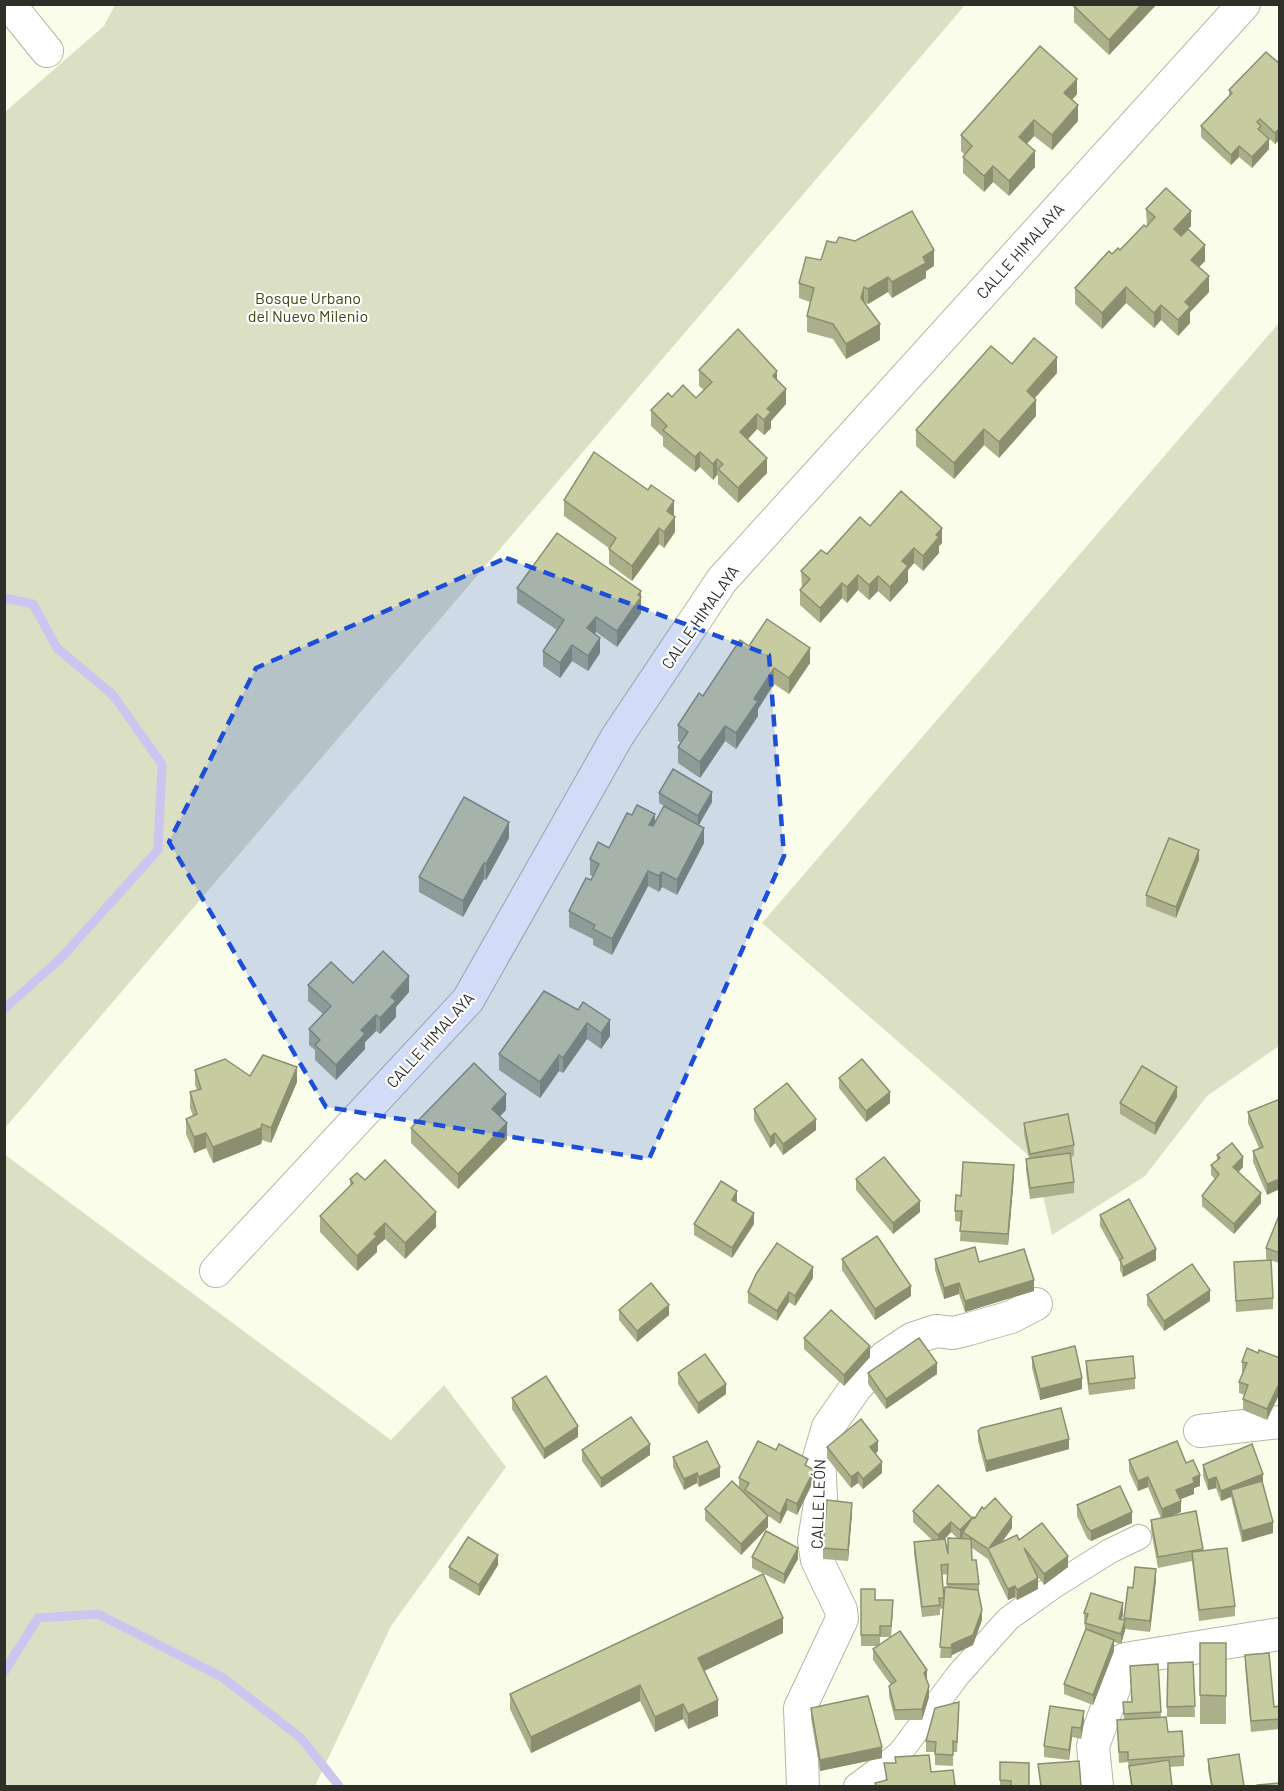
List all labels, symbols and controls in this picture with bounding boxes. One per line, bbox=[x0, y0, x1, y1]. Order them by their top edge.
street label: CALLE HIMALAYA bbox=[972, 199, 1068, 302]
park label: Bosque Urbano del Nuevo Milenio bbox=[248, 288, 368, 325]
street label: CALLE HIMALAYA bbox=[657, 561, 743, 672]
street label: CALLE HIMALAYA bbox=[382, 988, 478, 1091]
street label: CALLE LEÓN bbox=[806, 1459, 829, 1549]

